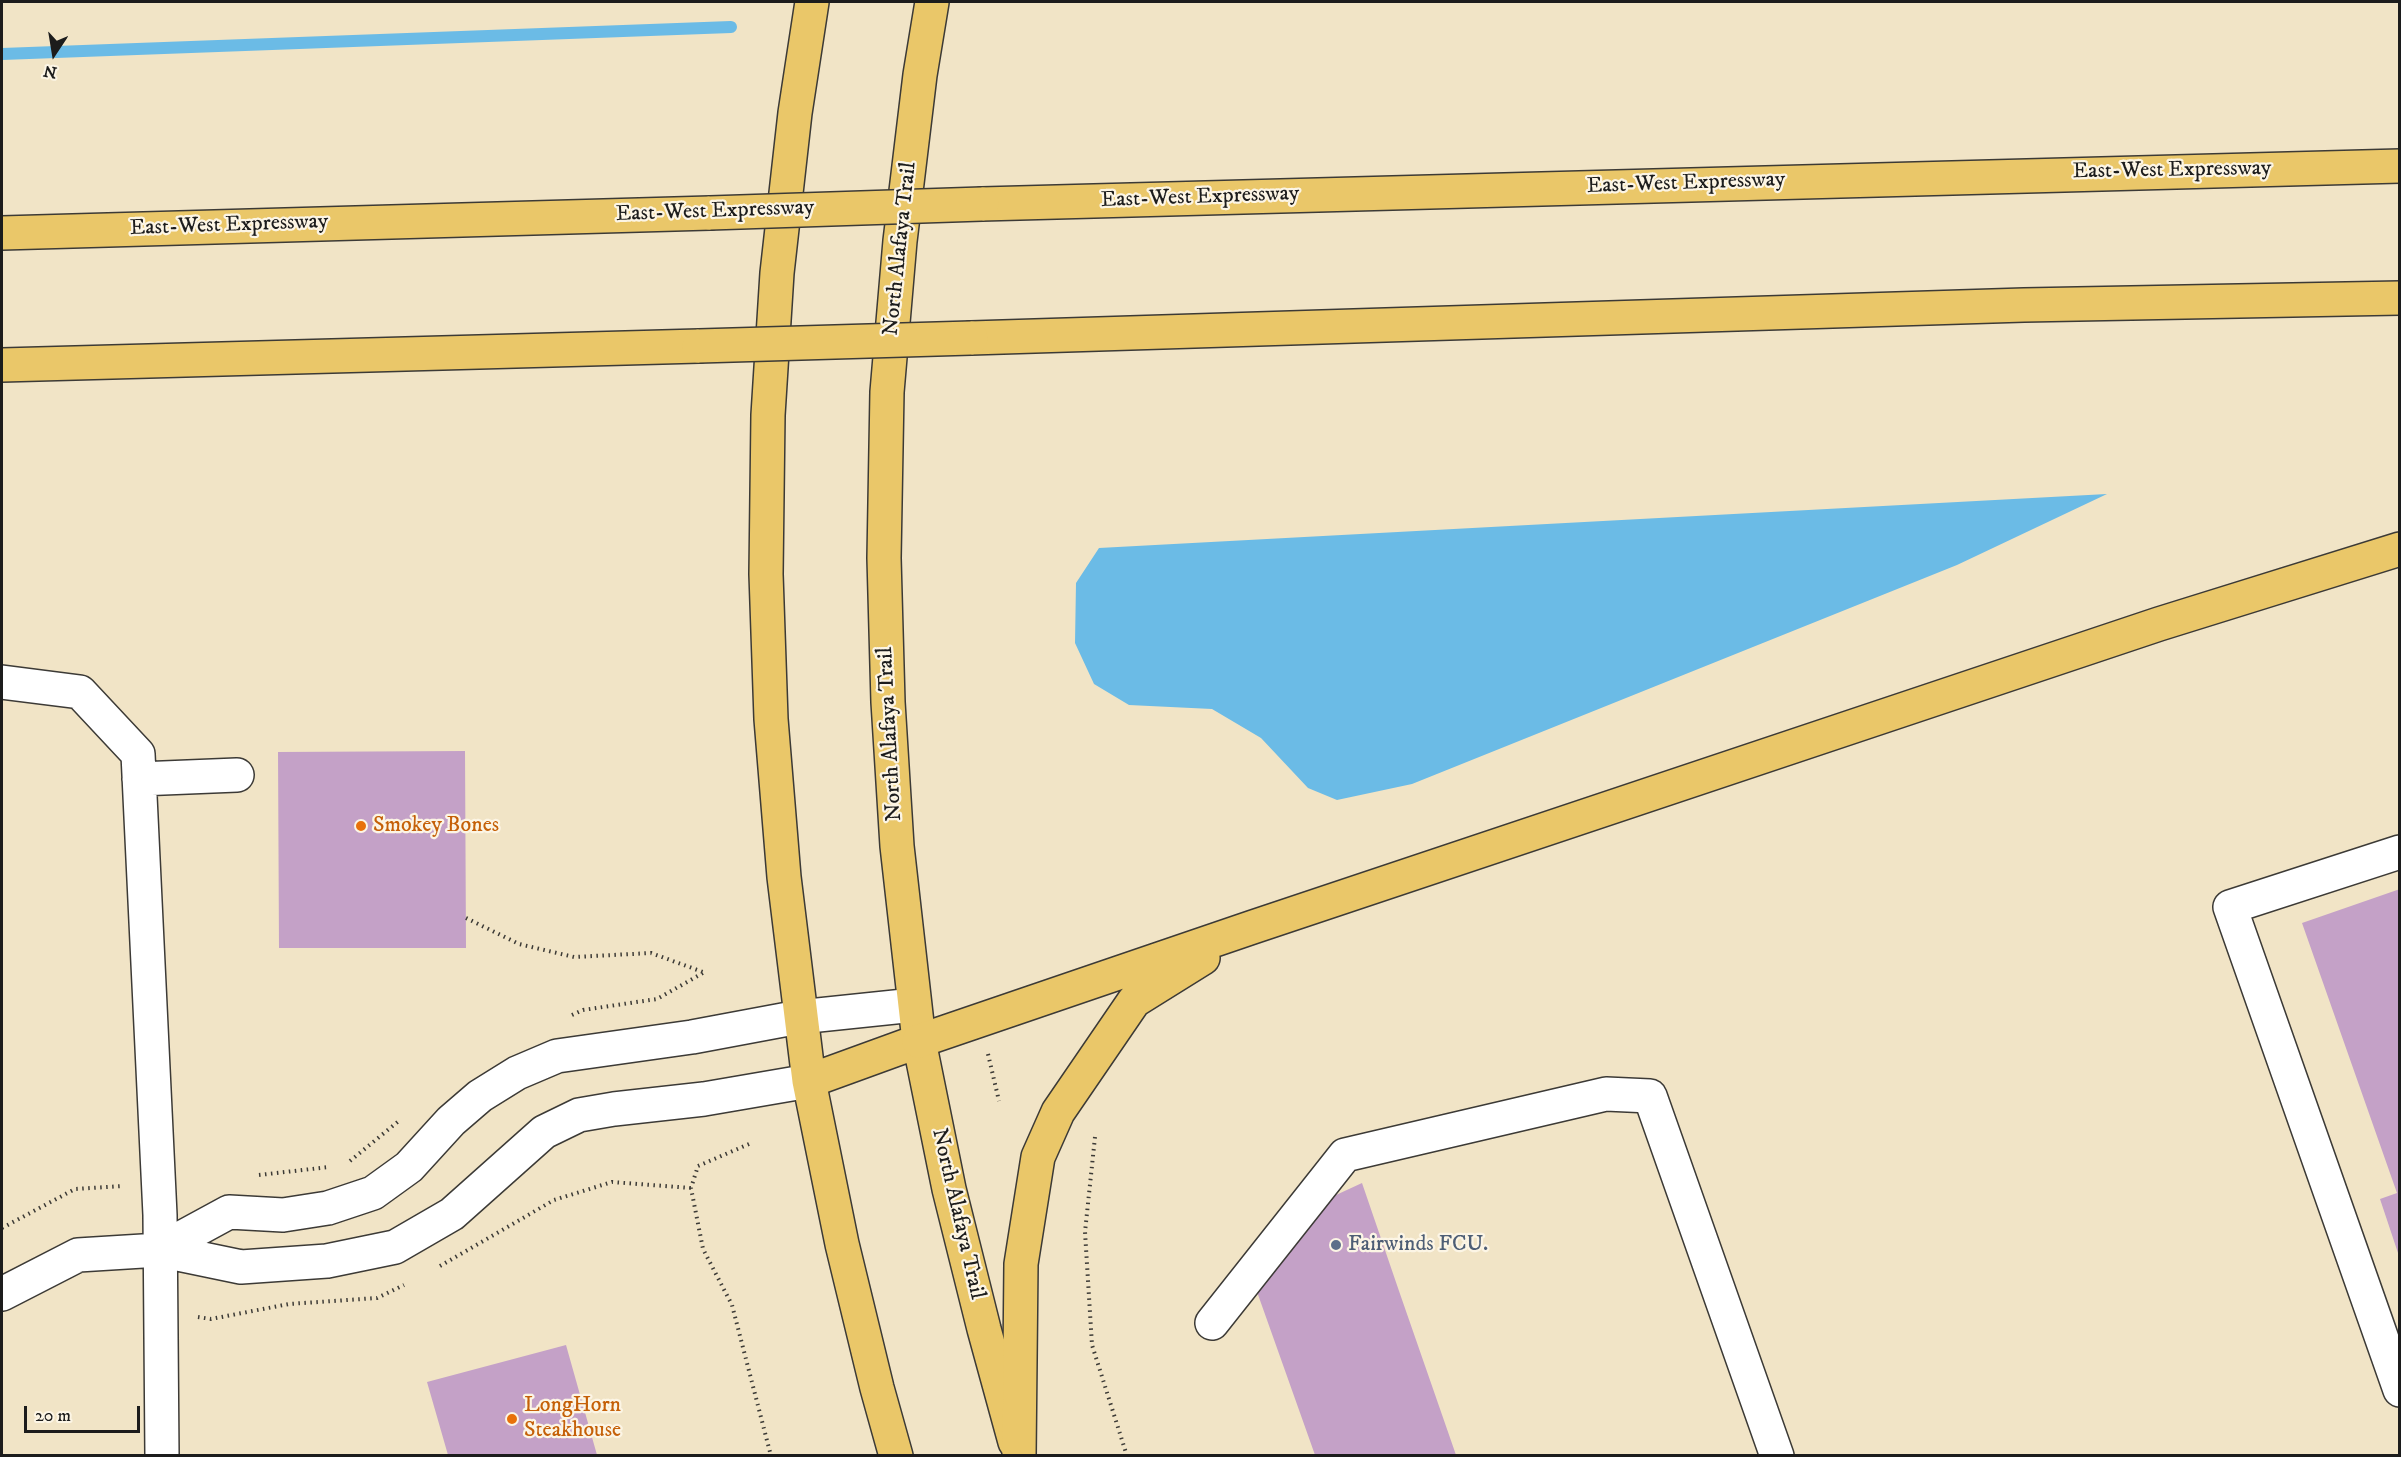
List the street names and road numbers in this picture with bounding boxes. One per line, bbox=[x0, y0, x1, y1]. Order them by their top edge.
street label: East-West Expressway bbox=[2072, 156, 2272, 186]
street label: North Alafaya Trail bbox=[879, 161, 923, 337]
street label: East-West Expressway bbox=[1586, 167, 1786, 201]
street label: East-West Expressway bbox=[1100, 181, 1300, 215]
street label: East-West Expressway bbox=[615, 195, 815, 229]
street label: East-West Expressway bbox=[129, 209, 329, 243]
street label: North Alafaya Trail bbox=[873, 646, 909, 822]
street label: North Alafaya Trail bbox=[924, 1126, 990, 1302]

